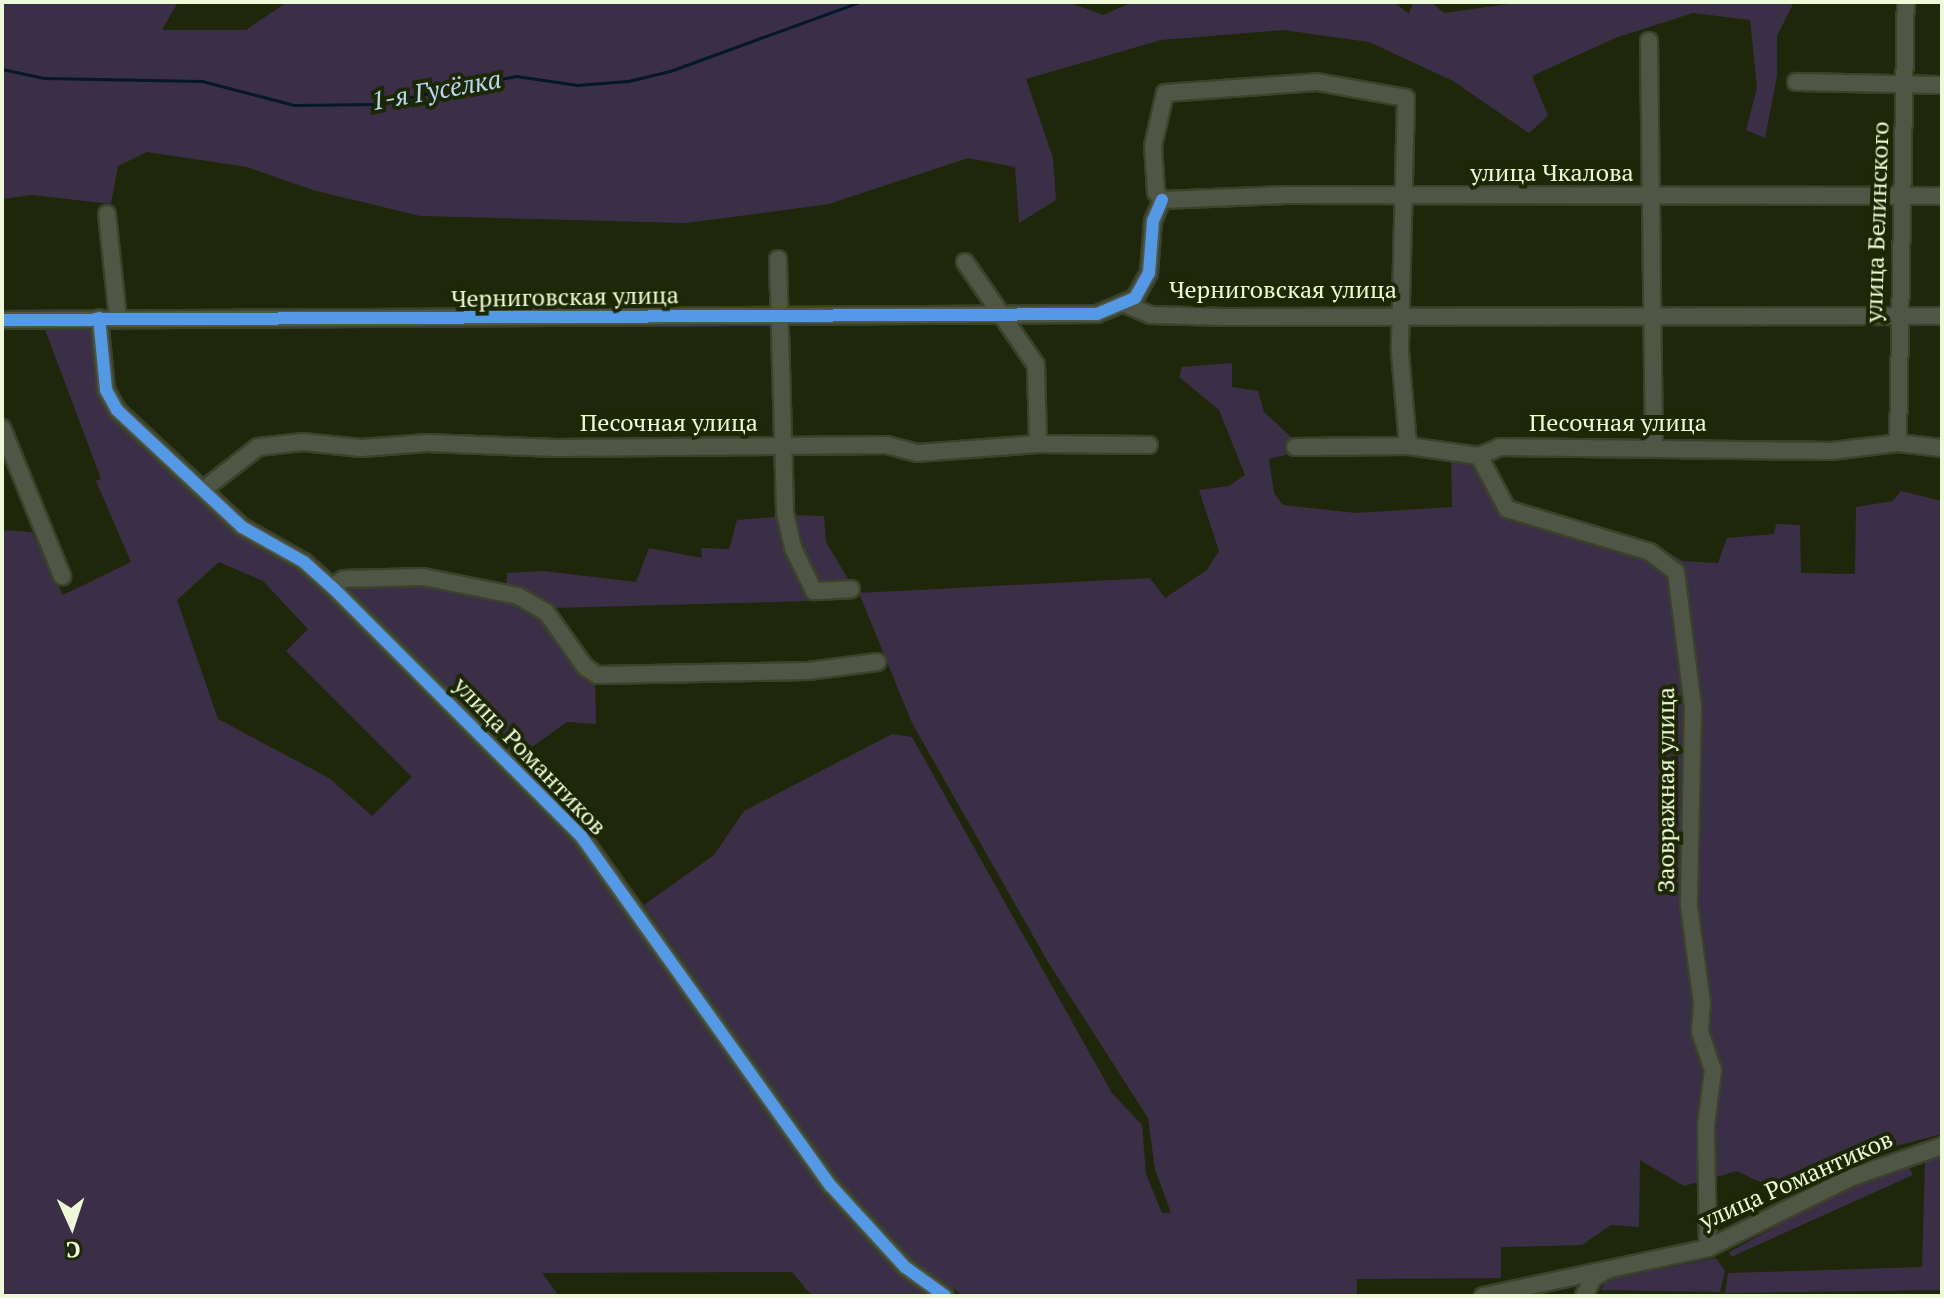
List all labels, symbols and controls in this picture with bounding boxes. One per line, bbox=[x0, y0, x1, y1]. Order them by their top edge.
water label: 1-я Гусёлка bbox=[368, 63, 504, 117]
street label: улица Белинского bbox=[1859, 121, 1895, 323]
street label: улица Чкалова bbox=[1470, 159, 1634, 187]
street label: Черниговская улица bbox=[1169, 276, 1397, 304]
street label: Черниговская улица bbox=[451, 281, 679, 313]
street label: Песочная улица bbox=[580, 409, 758, 437]
street label: Песочная улица bbox=[1529, 409, 1707, 437]
street label: улица Романтиков bbox=[447, 671, 613, 841]
street label: Заовражная улица bbox=[1652, 687, 1680, 893]
street label: улица Романтиков bbox=[1695, 1124, 1897, 1236]
north arrow bbox=[32, 1186, 112, 1266]
text: С bbox=[65, 1236, 81, 1265]

